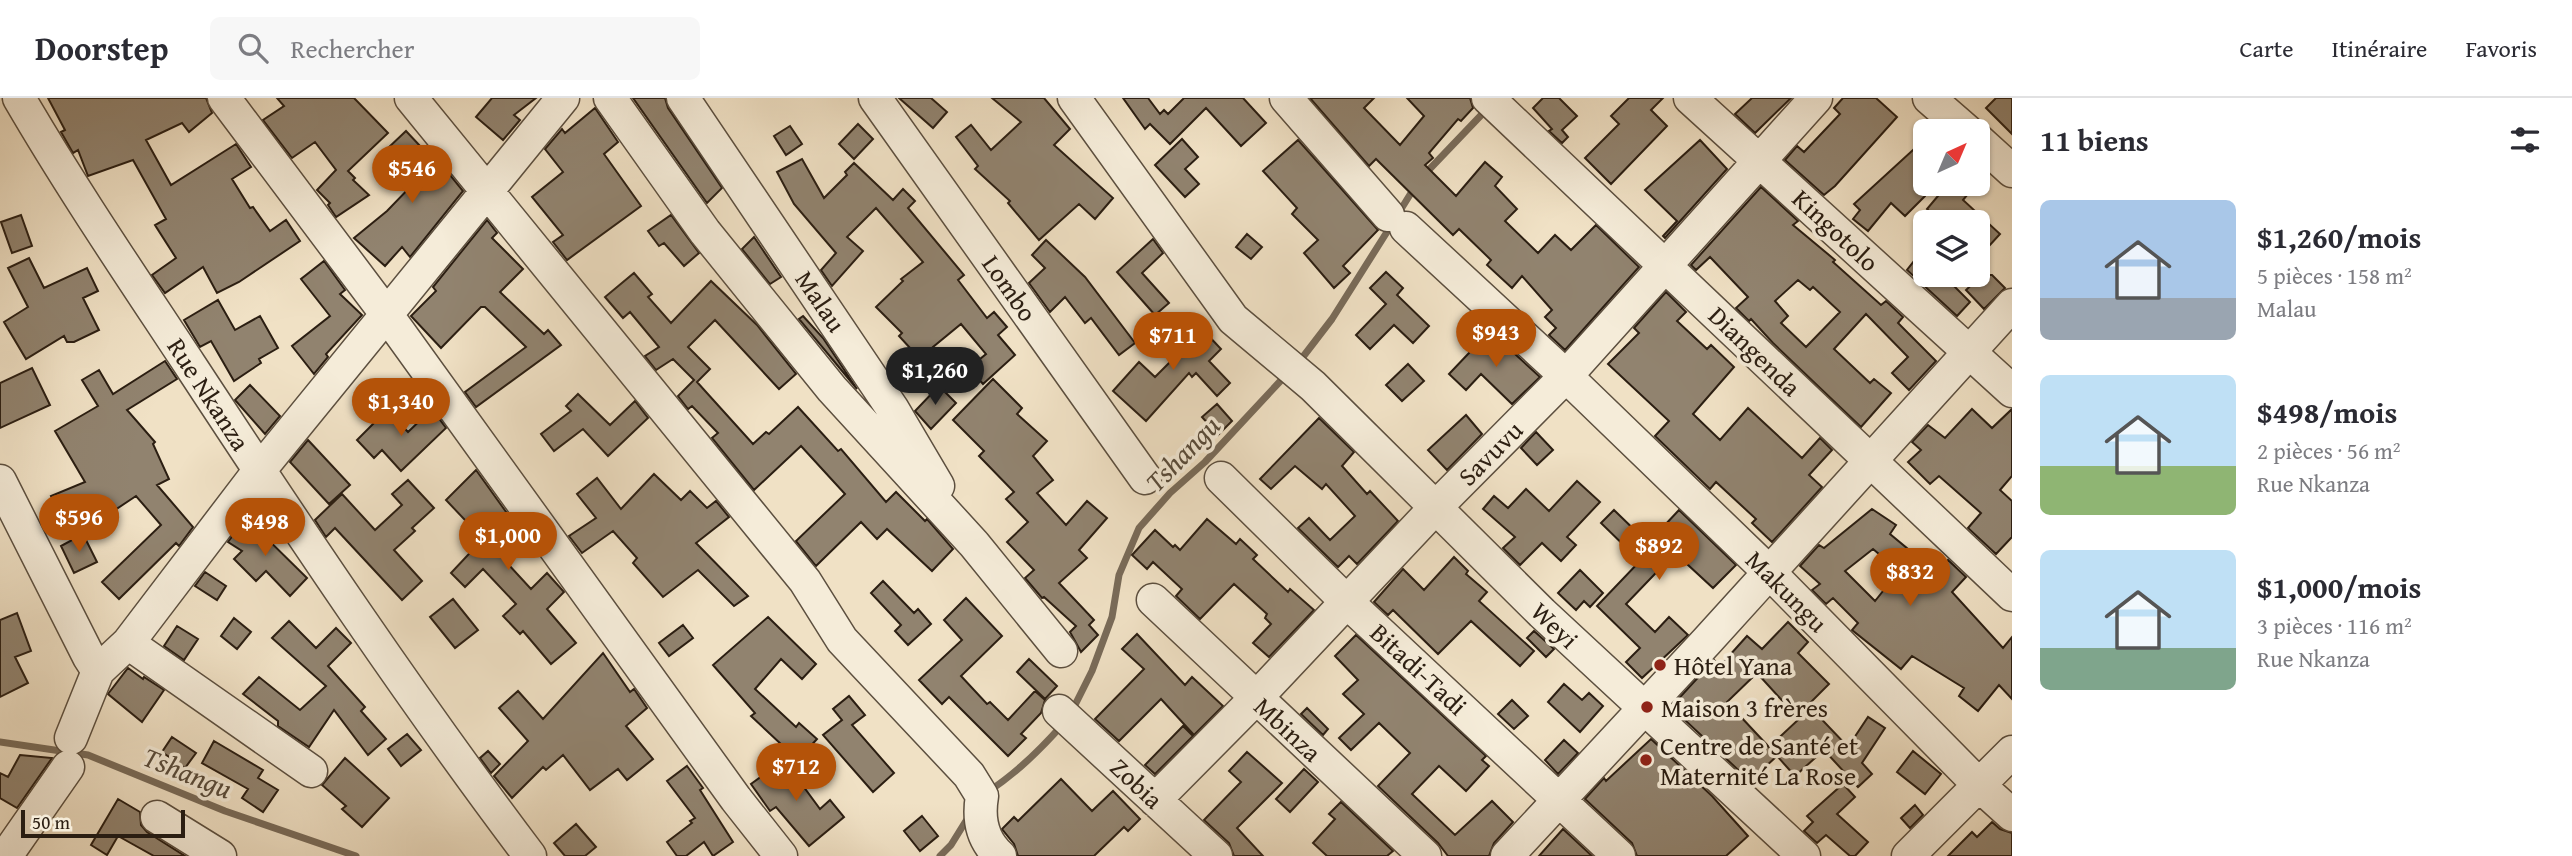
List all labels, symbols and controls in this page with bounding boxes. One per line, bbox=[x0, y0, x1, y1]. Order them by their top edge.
search box bbox=[210, 17, 700, 80]
text: Doorstep bbox=[35, 24, 168, 72]
icon: search bbox=[234, 29, 272, 67]
text: Rechercher bbox=[290, 29, 415, 68]
text: Carte bbox=[2240, 31, 2294, 66]
text: Itinéraire bbox=[2332, 31, 2427, 66]
text: Favoris bbox=[2465, 31, 2537, 66]
text: 11 biens bbox=[2040, 118, 2149, 162]
north arrow bbox=[1913, 119, 1990, 196]
map controls bbox=[1913, 119, 1990, 287]
icon: filters bbox=[2506, 121, 2544, 159]
pin: $546 bbox=[371, 146, 453, 205]
text: $546 bbox=[388, 151, 436, 184]
street label: Kingotolo bbox=[1784, 179, 1888, 281]
button: layers bbox=[1913, 210, 1990, 287]
text: $1,260/mois bbox=[2257, 215, 2421, 259]
icon: home bbox=[2096, 228, 2180, 312]
street label: Lombo bbox=[973, 247, 1047, 329]
text: 5 pièces · 158 m² bbox=[2257, 259, 2412, 292]
street label: Malau bbox=[786, 262, 856, 340]
text: Malau bbox=[2257, 292, 2317, 325]
street label: Diangenda bbox=[1700, 297, 1811, 406]
pin: $943 bbox=[1455, 310, 1537, 369]
pin: $711 bbox=[1132, 313, 1214, 372]
text: $943 bbox=[1472, 315, 1520, 348]
text: $711 bbox=[1149, 318, 1197, 351]
street label: Rue Nkanza bbox=[158, 330, 261, 459]
pin: $1,260 bbox=[878, 348, 992, 407]
text: $1,260 bbox=[902, 353, 968, 386]
pin: $1,340 bbox=[344, 378, 458, 438]
text: $1,340 bbox=[368, 384, 434, 417]
text: $498/mois bbox=[2257, 390, 2397, 434]
icon: home bbox=[2096, 403, 2180, 487]
water label: Tshangu bbox=[1135, 405, 1229, 501]
street label: Savuvu bbox=[1448, 411, 1532, 495]
text: 2 pièces · 56 m² bbox=[2257, 434, 2401, 467]
text: Rue Nkanza bbox=[2257, 467, 2370, 500]
pin: $596 bbox=[38, 494, 120, 554]
pin: $498 bbox=[224, 498, 306, 558]
text: $596 bbox=[55, 500, 103, 533]
text: $498 bbox=[241, 504, 289, 537]
pin: $1,000 bbox=[451, 512, 565, 572]
text: $1,000 bbox=[475, 518, 541, 551]
pin: $892 bbox=[1618, 522, 1700, 582]
text: $892 bbox=[1635, 528, 1683, 561]
street label: Makungu bbox=[1737, 541, 1837, 641]
pin: $832 bbox=[1869, 548, 1951, 608]
text: $832 bbox=[1886, 554, 1934, 587]
text: $1,000/mois bbox=[2257, 565, 2421, 609]
icon: home bbox=[2096, 578, 2180, 662]
street label: Weyi bbox=[1522, 592, 1588, 658]
text: 3 pièces · 116 m² bbox=[2257, 609, 2412, 642]
street label: Bitadi-Tadi bbox=[1362, 614, 1476, 724]
text: Rue Nkanza bbox=[2257, 642, 2370, 675]
place label: Hôtel Yana bbox=[1674, 646, 1793, 685]
marker: Hôtel Yana bbox=[1652, 657, 1668, 673]
street label: Mbinza bbox=[1245, 687, 1331, 771]
place label: Maison 3 frères bbox=[1661, 688, 1828, 727]
marker: Maison 3 frères bbox=[1639, 699, 1655, 715]
place label: Centre de Santé et Maternité La Rose bbox=[1660, 726, 1858, 795]
water label: Tshangu bbox=[137, 736, 239, 808]
pin: $712 bbox=[755, 744, 837, 803]
street label: Zobia bbox=[1102, 748, 1173, 818]
text: $712 bbox=[772, 749, 820, 782]
marker: Centre de Santé et Maternité La Rose bbox=[1638, 752, 1654, 768]
scale bar bbox=[21, 807, 186, 839]
text: 50 m bbox=[32, 808, 70, 836]

